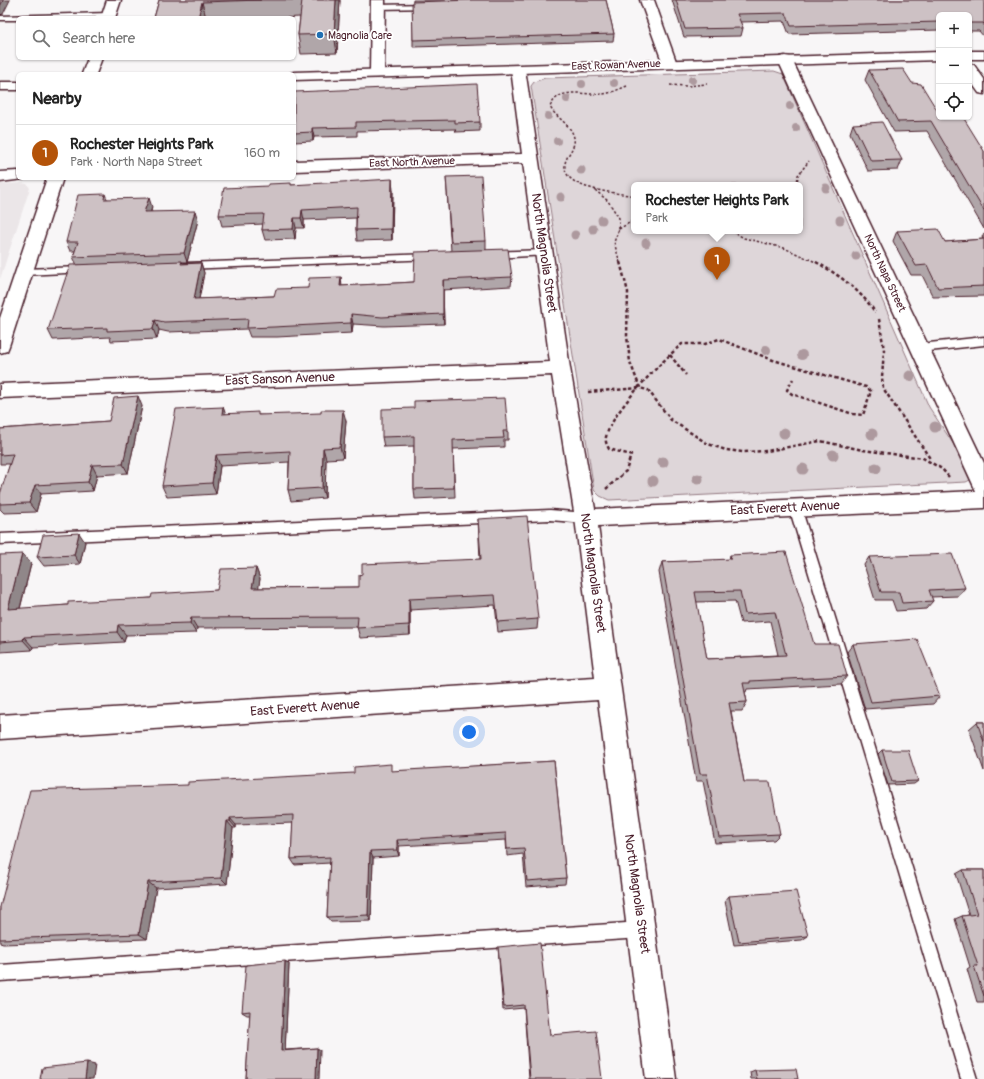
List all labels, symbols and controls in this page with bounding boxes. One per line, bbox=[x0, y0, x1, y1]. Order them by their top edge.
map controls bbox=[936, 12, 972, 120]
button: + bbox=[936, 12, 972, 48]
search box bbox=[16, 16, 296, 60]
icon: search bbox=[30, 27, 52, 49]
text: Search here bbox=[62, 29, 135, 48]
place label: Magnolia Care bbox=[328, 29, 393, 42]
marker: Magnolia Care bbox=[315, 30, 325, 40]
button: − bbox=[936, 48, 972, 84]
street label: East Rowan Avenue bbox=[571, 57, 661, 73]
button: locate bbox=[936, 84, 972, 120]
text: Nearby bbox=[32, 88, 81, 109]
text: Rochester Heights Park bbox=[70, 135, 214, 154]
text: 1 bbox=[42, 145, 48, 161]
text: 160 m bbox=[244, 145, 280, 161]
text: Park · North Napa Street bbox=[70, 154, 202, 170]
street label: East North Avenue bbox=[369, 154, 456, 170]
popup bbox=[631, 182, 803, 234]
text: Rochester Heights Park bbox=[645, 191, 789, 210]
street label: North Magnolia Street bbox=[528, 192, 560, 315]
text: Park bbox=[645, 210, 668, 226]
street label: North Napa Street bbox=[861, 232, 909, 314]
pin: 1 bbox=[704, 247, 730, 280]
street label: East Sanson Avenue bbox=[225, 369, 336, 389]
street label: East Everett Avenue bbox=[730, 497, 841, 519]
street label: North Magnolia Street bbox=[577, 512, 609, 635]
street label: East Everett Avenue bbox=[250, 696, 361, 720]
your location bbox=[459, 722, 479, 742]
street label: North Magnolia Street bbox=[621, 833, 653, 956]

